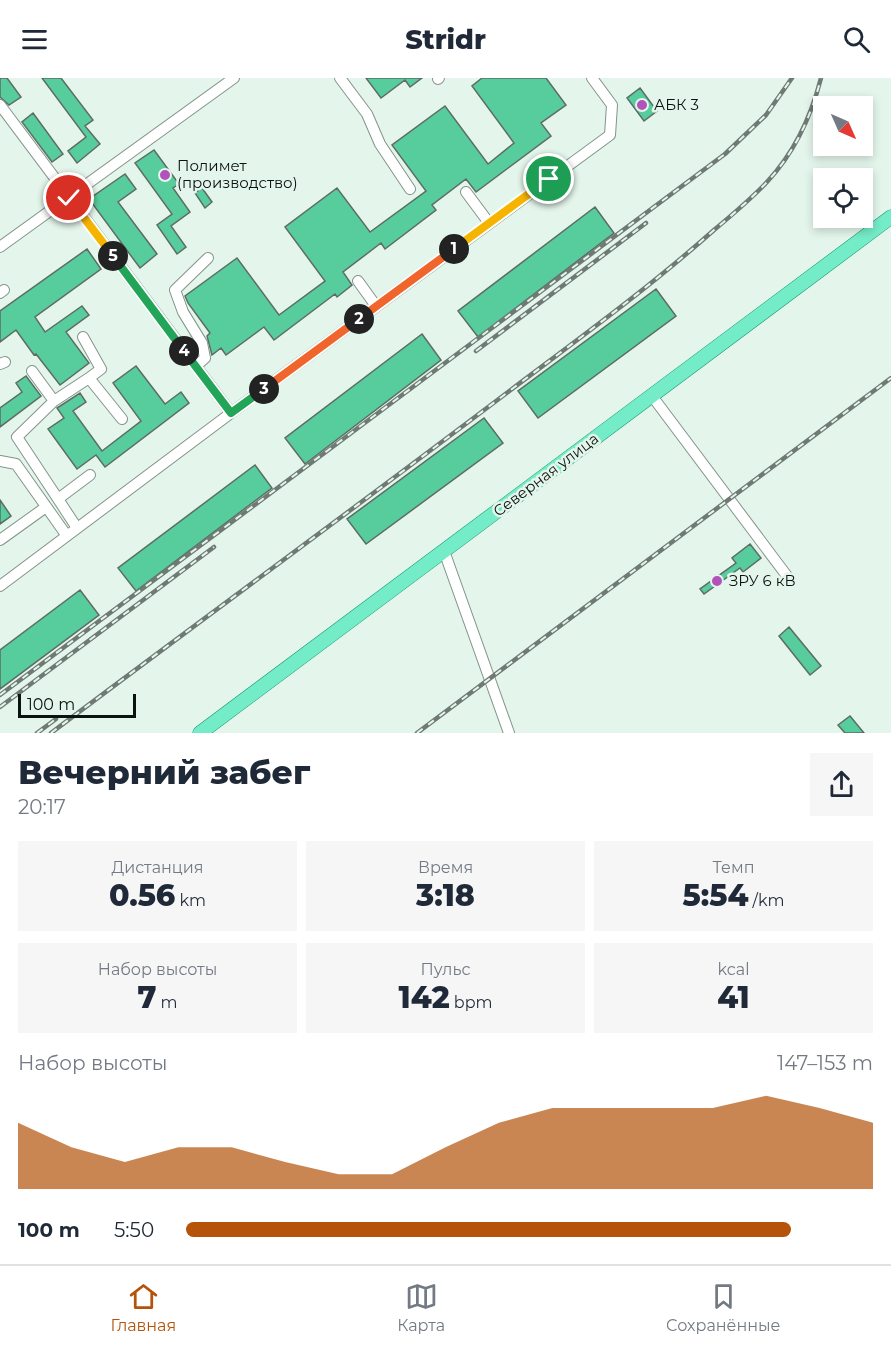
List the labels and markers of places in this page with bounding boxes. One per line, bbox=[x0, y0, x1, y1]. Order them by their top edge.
place label: АБК 3 bbox=[654, 95, 699, 114]
marker: АБК 3 bbox=[635, 98, 649, 112]
pin bbox=[523, 153, 574, 204]
place label: Полимет (производство) bbox=[177, 156, 298, 192]
marker: Полимет (производство) bbox=[158, 168, 172, 182]
pin bbox=[43, 172, 94, 223]
pin: 1 bbox=[439, 234, 469, 264]
pin: 5 bbox=[98, 241, 128, 271]
pin: 2 bbox=[344, 304, 374, 334]
pin: 4 bbox=[169, 336, 199, 366]
pin: 3 bbox=[249, 374, 279, 404]
place label: ЗРУ 6 кВ bbox=[729, 571, 796, 590]
marker: ЗРУ 6 кВ bbox=[710, 574, 724, 588]

